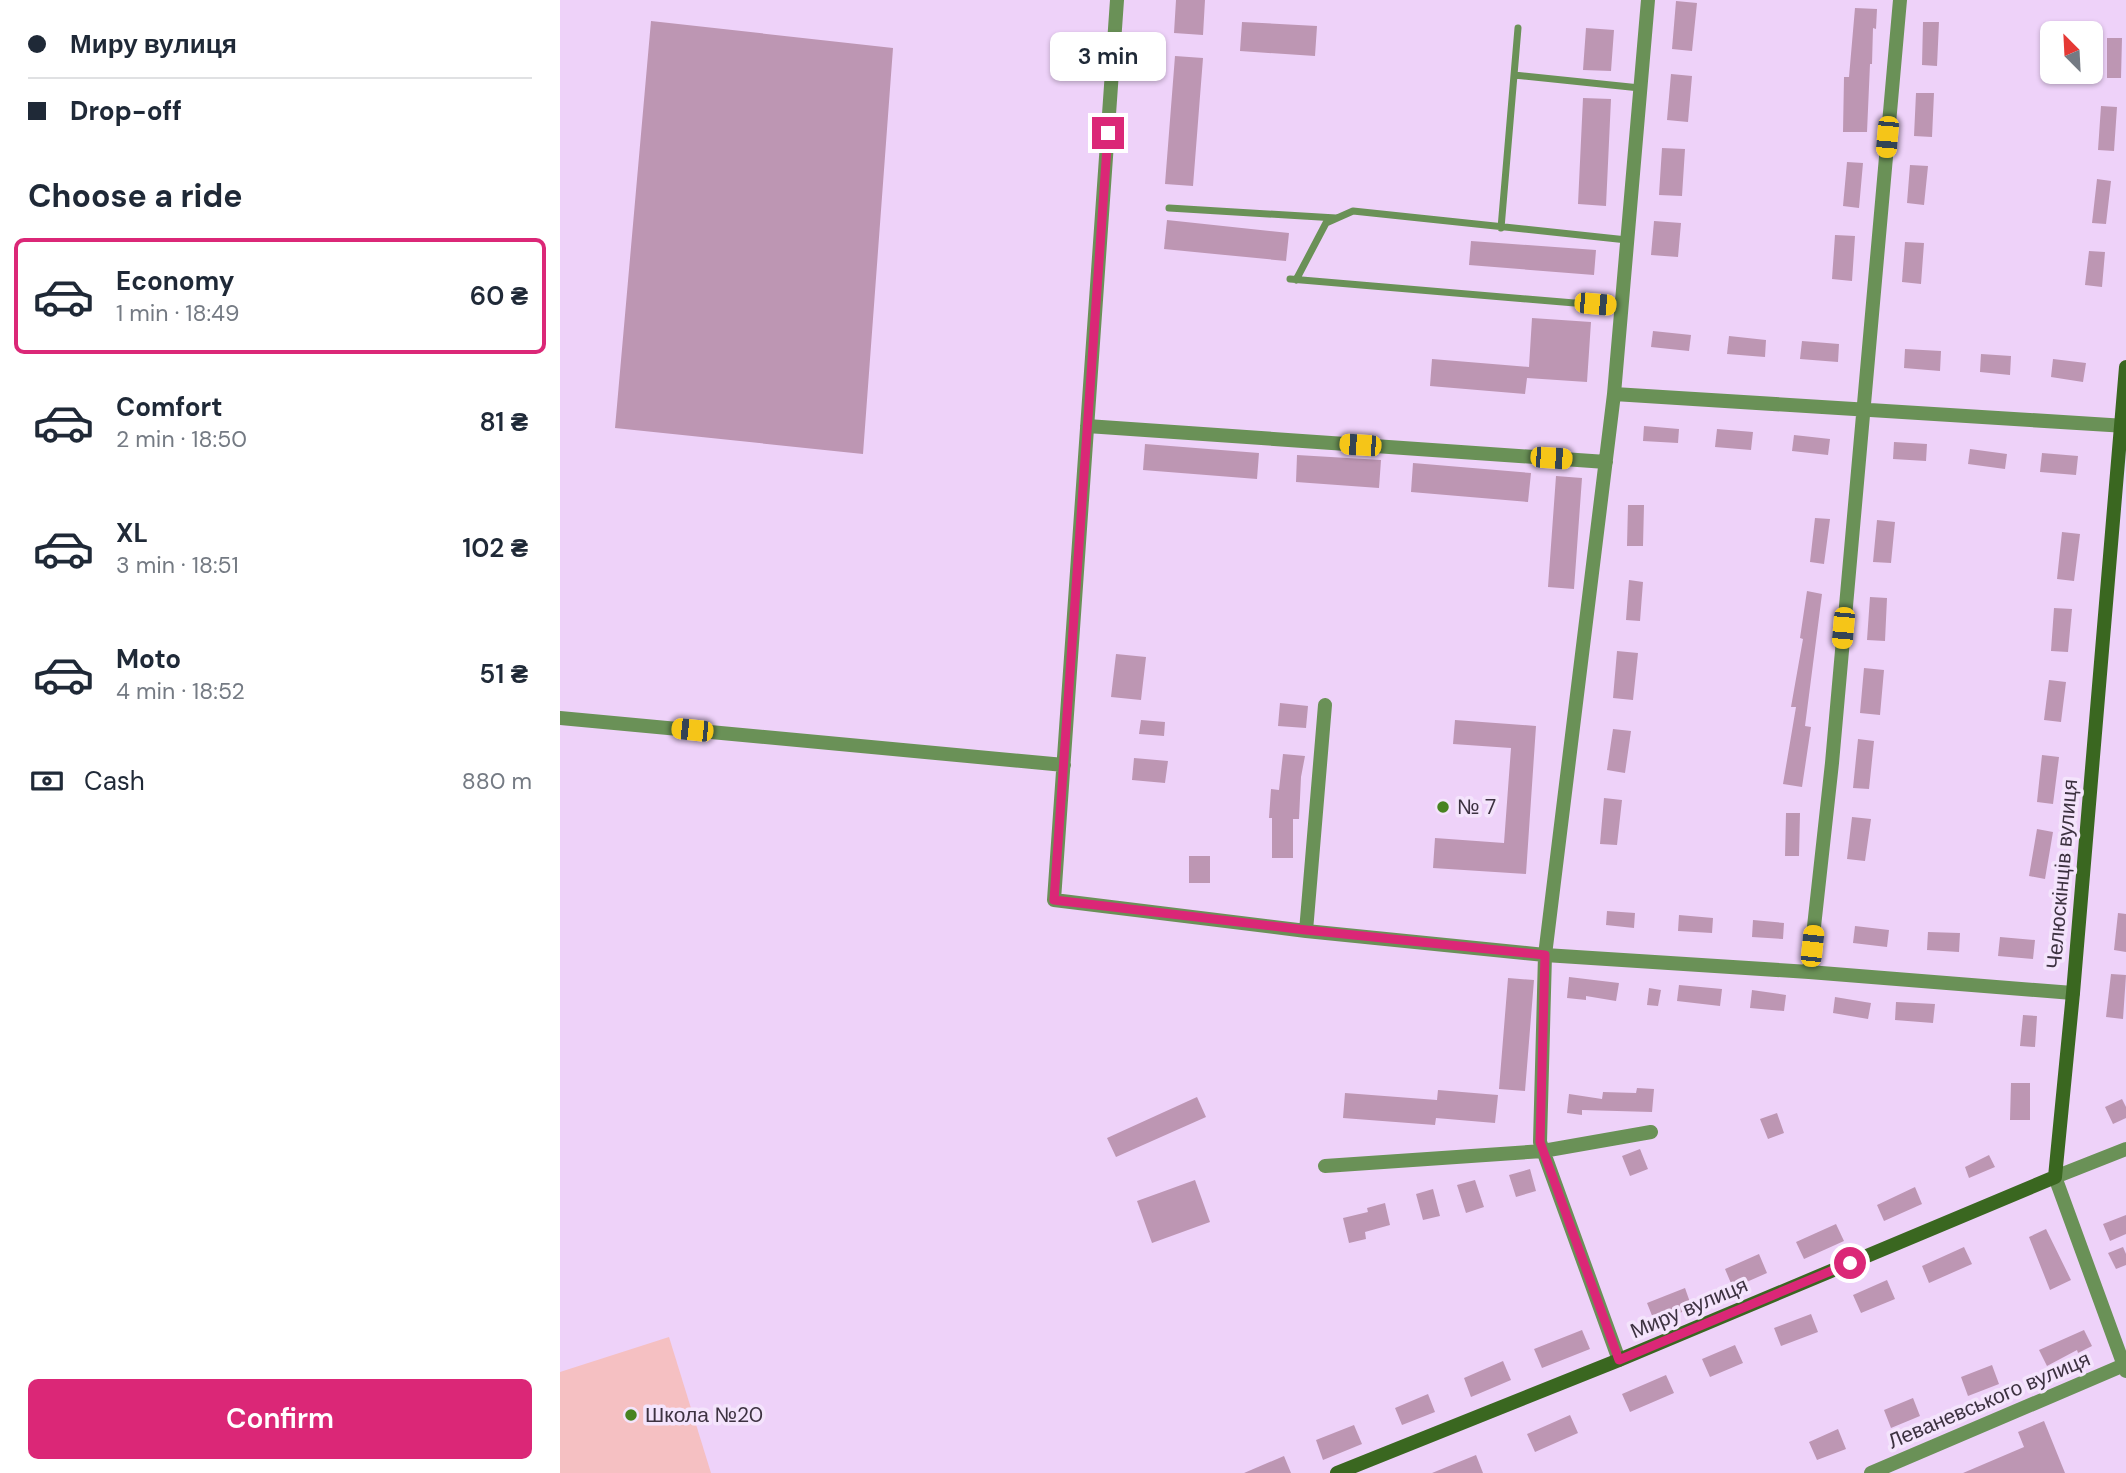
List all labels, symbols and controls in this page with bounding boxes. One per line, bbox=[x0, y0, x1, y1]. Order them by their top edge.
north arrow bbox=[2040, 21, 2104, 84]
map controls bbox=[2040, 21, 2103, 84]
text: Миру вулиця bbox=[70, 27, 237, 61]
callout: 3 min bbox=[1050, 32, 1166, 80]
text: 3 min bbox=[1078, 41, 1138, 71]
text: Drop-off bbox=[70, 94, 182, 128]
car bbox=[1875, 115, 1900, 159]
route end bbox=[1092, 117, 1124, 149]
text: Choose a ride bbox=[28, 175, 243, 217]
text: Economy bbox=[116, 264, 234, 298]
icon: car bbox=[32, 265, 95, 328]
text: 60 ₴ bbox=[470, 279, 528, 313]
car bbox=[1574, 292, 1617, 316]
text: 1 min · 18:49 bbox=[116, 298, 240, 328]
text: Comfort bbox=[116, 390, 222, 424]
icon: car bbox=[32, 391, 95, 454]
text: 81 ₴ bbox=[480, 405, 528, 439]
text: 2 min · 18:50 bbox=[116, 424, 247, 454]
car bbox=[1339, 433, 1382, 457]
car bbox=[1530, 446, 1573, 470]
text: XL bbox=[116, 516, 148, 550]
icon: car bbox=[32, 517, 95, 580]
text: 102 ₴ bbox=[462, 531, 528, 565]
text: 3 min · 18:51 bbox=[116, 550, 239, 580]
car bbox=[1831, 606, 1856, 650]
text: Moto bbox=[116, 642, 181, 676]
icon: car bbox=[32, 643, 95, 706]
text: 51 ₴ bbox=[479, 657, 528, 691]
text: 4 min · 18:52 bbox=[116, 676, 245, 706]
car bbox=[671, 717, 714, 743]
icon: cash bbox=[28, 762, 66, 800]
text: Cash bbox=[84, 764, 145, 798]
text: 880 m bbox=[462, 766, 532, 796]
street label: Челюскінців вулиця bbox=[2040, 778, 2084, 970]
place label: № 7 bbox=[1457, 793, 1496, 821]
marker: № 7 bbox=[1435, 799, 1451, 815]
car bbox=[1800, 924, 1825, 968]
route start bbox=[1834, 1247, 1866, 1279]
street label: Миру вулиця bbox=[1626, 1271, 1752, 1345]
street label: Леваневського вулиця bbox=[1883, 1345, 2095, 1455]
button: Confirm bbox=[28, 1379, 532, 1459]
place label: Школа №20 bbox=[645, 1401, 763, 1429]
marker: Школа №20 bbox=[623, 1407, 639, 1423]

